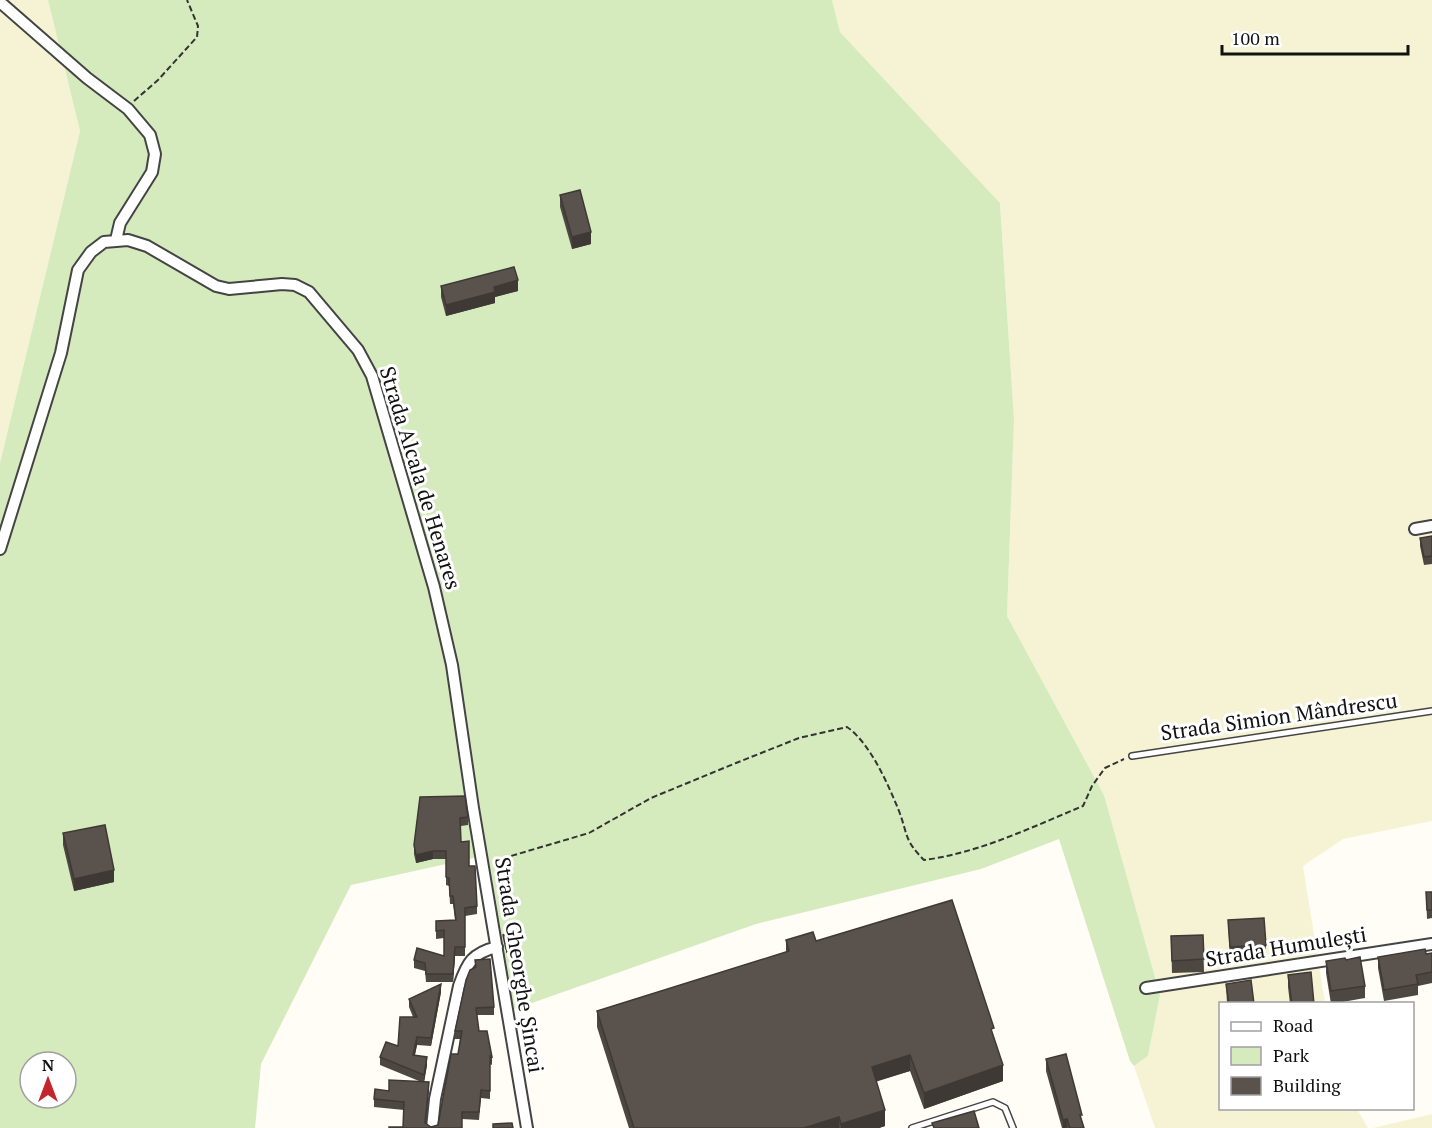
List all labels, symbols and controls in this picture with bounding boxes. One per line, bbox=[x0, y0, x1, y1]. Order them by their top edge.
scale bar bbox=[1222, 18, 1408, 56]
text: 100 m bbox=[1231, 26, 1280, 50]
street label: Strada Alcala de Henares bbox=[374, 363, 468, 593]
street label: Strada Simion Mândrescu bbox=[1159, 686, 1399, 746]
street label: Strada Gheorghe Șincai bbox=[489, 855, 551, 1075]
street label: Strada Humulești bbox=[1203, 919, 1368, 973]
legend bbox=[1219, 1002, 1414, 1110]
text: Road bbox=[1273, 1013, 1313, 1037]
text: Park bbox=[1273, 1043, 1310, 1067]
north arrow bbox=[18, 1050, 78, 1110]
text: N bbox=[42, 1054, 54, 1076]
text: Building bbox=[1273, 1073, 1341, 1097]

